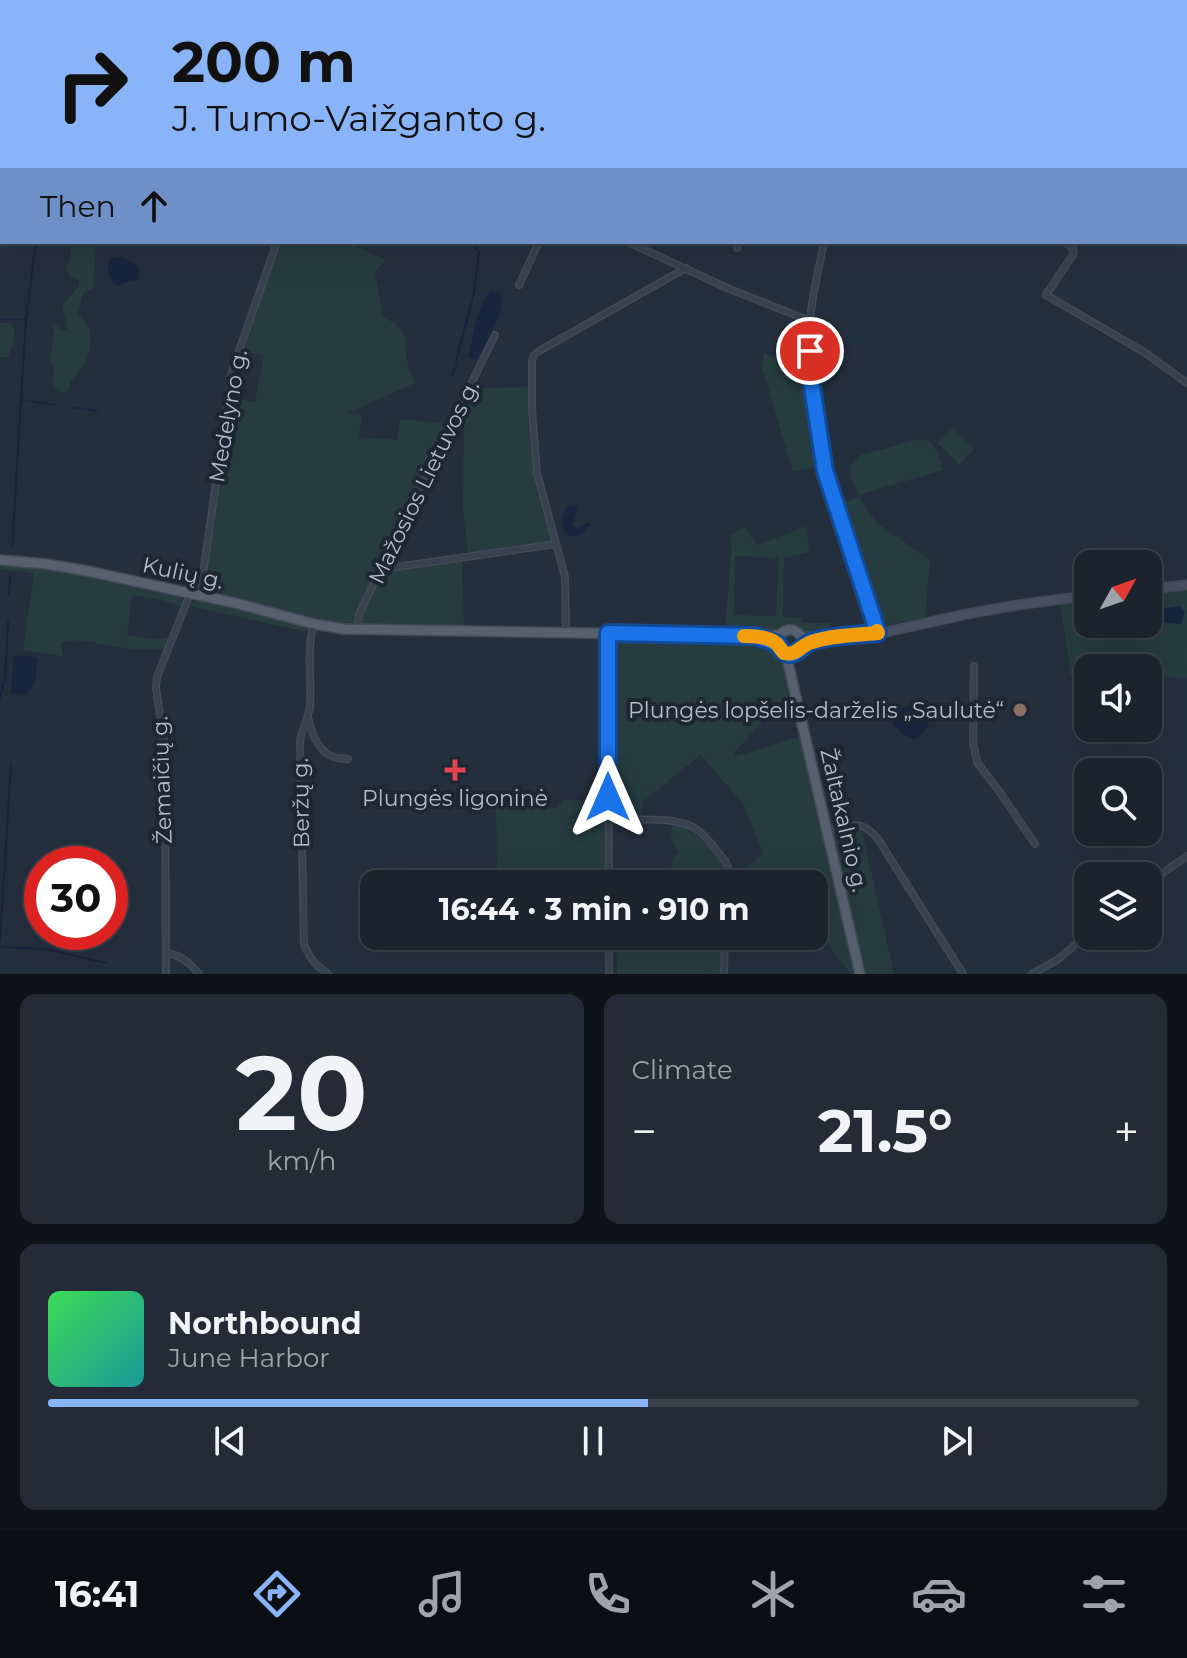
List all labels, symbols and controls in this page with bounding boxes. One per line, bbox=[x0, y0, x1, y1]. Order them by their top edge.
text: 200 m bbox=[172, 28, 356, 96]
icon: right bbox=[40, 32, 144, 136]
text: J. Tumo-Vaižganto g. bbox=[172, 96, 546, 140]
icon: ahead bbox=[132, 184, 176, 228]
text: Then bbox=[40, 188, 116, 225]
pin bbox=[776, 317, 844, 385]
icon: arrive bbox=[788, 329, 832, 373]
street label: Medelyno g. bbox=[203, 347, 253, 485]
street label: Mažosios Lietuvos g. bbox=[363, 376, 485, 588]
north arrow bbox=[1074, 550, 1162, 638]
map controls bbox=[1074, 550, 1162, 950]
street label: Kulių g. bbox=[140, 551, 226, 595]
button: sound bbox=[1074, 654, 1162, 742]
place label: Plungės lopšelis-darželis „Saulutė“ bbox=[628, 697, 1004, 724]
marker: Plungės lopšelis-darželis „Saulutė“ bbox=[1011, 701, 1029, 719]
street label: Žemaičių g. bbox=[146, 716, 178, 844]
street label: Žaltakalnio g. bbox=[814, 746, 874, 894]
position arrow bbox=[566, 755, 650, 839]
street label: Beržų g. bbox=[287, 758, 315, 848]
button: search bbox=[1074, 758, 1162, 846]
marker: Plungės ligoninė bbox=[444, 759, 466, 781]
place label: Plungės ligoninė bbox=[362, 785, 548, 812]
speed limit sign: 30 bbox=[24, 846, 128, 950]
button: layers bbox=[1074, 862, 1162, 950]
text: 16:44 · 3 min · 910 m bbox=[439, 891, 749, 928]
text: 20 bbox=[236, 1029, 368, 1156]
text: Climate bbox=[632, 1054, 733, 1086]
text: 21.5° bbox=[818, 1094, 953, 1167]
text: − bbox=[632, 1104, 657, 1158]
text: + bbox=[1114, 1104, 1139, 1158]
text: km/h bbox=[267, 1145, 336, 1177]
text: Northbound bbox=[168, 1305, 362, 1342]
text: June Harbor bbox=[168, 1342, 330, 1374]
icon: previous bbox=[208, 1419, 252, 1463]
icon: pause bbox=[571, 1419, 615, 1463]
icon: next bbox=[935, 1419, 979, 1463]
icon: directions bbox=[249, 1566, 305, 1622]
icon: music bbox=[414, 1566, 470, 1622]
icon: phone bbox=[580, 1566, 636, 1622]
icon: climate bbox=[745, 1566, 801, 1622]
icon: car bbox=[911, 1566, 967, 1622]
icon: filters bbox=[1076, 1566, 1132, 1622]
text: 16:41 bbox=[55, 1572, 139, 1616]

